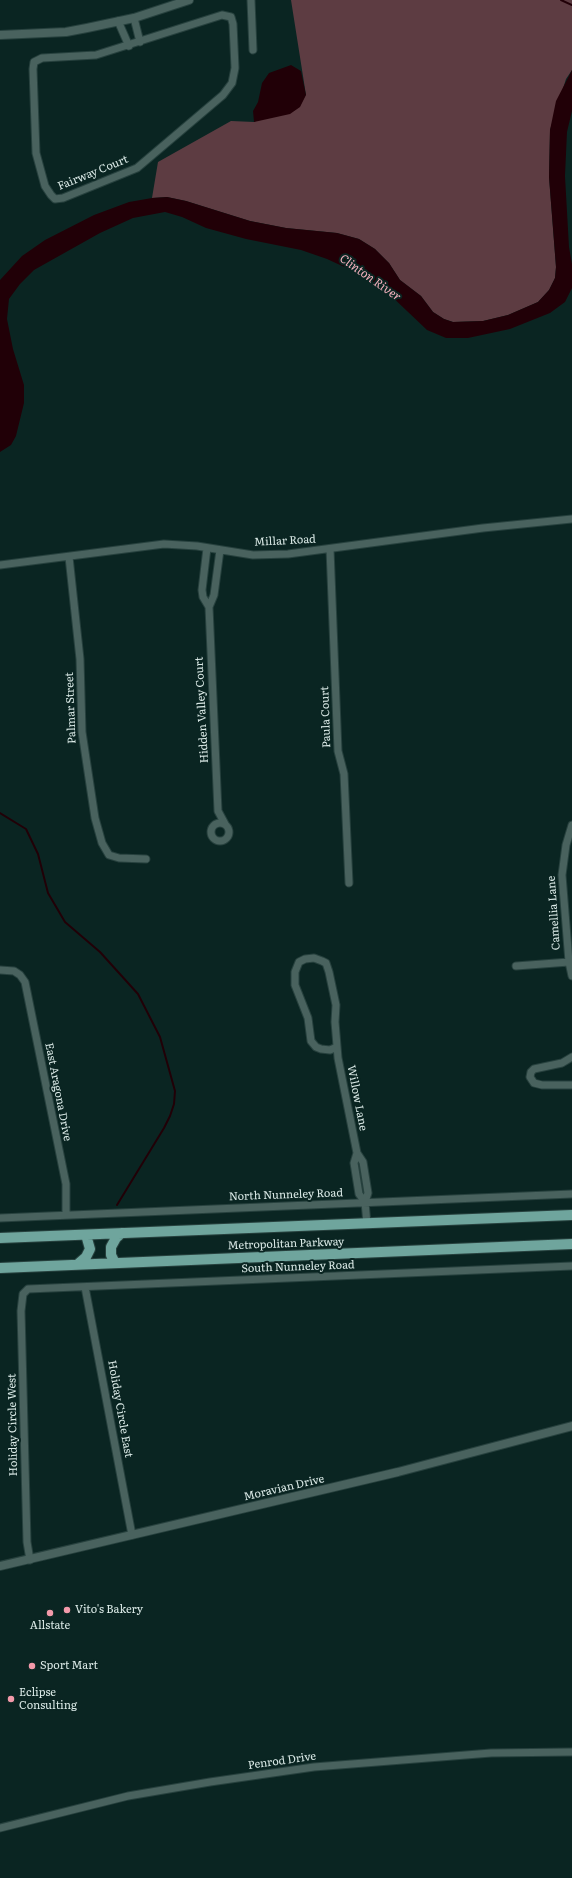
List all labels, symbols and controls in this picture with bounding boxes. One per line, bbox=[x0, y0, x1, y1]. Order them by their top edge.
street label: Fairway Court bbox=[56, 153, 130, 193]
water label: Clinton River bbox=[337, 252, 403, 304]
street label: Millar Road bbox=[254, 533, 316, 549]
street label: Hidden Valley Court bbox=[193, 656, 211, 764]
street label: Palmar Street bbox=[63, 672, 79, 744]
street label: Paula Court bbox=[318, 686, 334, 748]
street label: Camellia Lane bbox=[545, 875, 563, 951]
street label: East Aragona Drive bbox=[42, 1042, 74, 1142]
street label: Willow Lane bbox=[344, 1064, 370, 1132]
street label: North Nunneley Road bbox=[229, 1186, 343, 1204]
street label: Metropolitan Parkway bbox=[227, 1235, 345, 1253]
street label: South Nunneley Road bbox=[241, 1258, 355, 1276]
street label: Holiday Circle East bbox=[105, 1359, 135, 1459]
street label: Holiday Circle West bbox=[6, 1374, 20, 1476]
street label: Moravian Drive bbox=[242, 1472, 326, 1504]
place label: Vito's Bakery bbox=[75, 1603, 143, 1617]
marker: Vito's Bakery bbox=[62, 1605, 72, 1615]
marker: Allstate bbox=[45, 1608, 55, 1618]
place label: Allstate bbox=[30, 1619, 70, 1633]
place label: Sport Mart bbox=[40, 1659, 98, 1673]
marker: Sport Mart bbox=[27, 1661, 37, 1671]
place label: Eclipse Consulting bbox=[19, 1686, 77, 1712]
marker: Eclipse Consulting bbox=[6, 1694, 16, 1704]
street label: Penrod Drive bbox=[247, 1750, 317, 1772]

